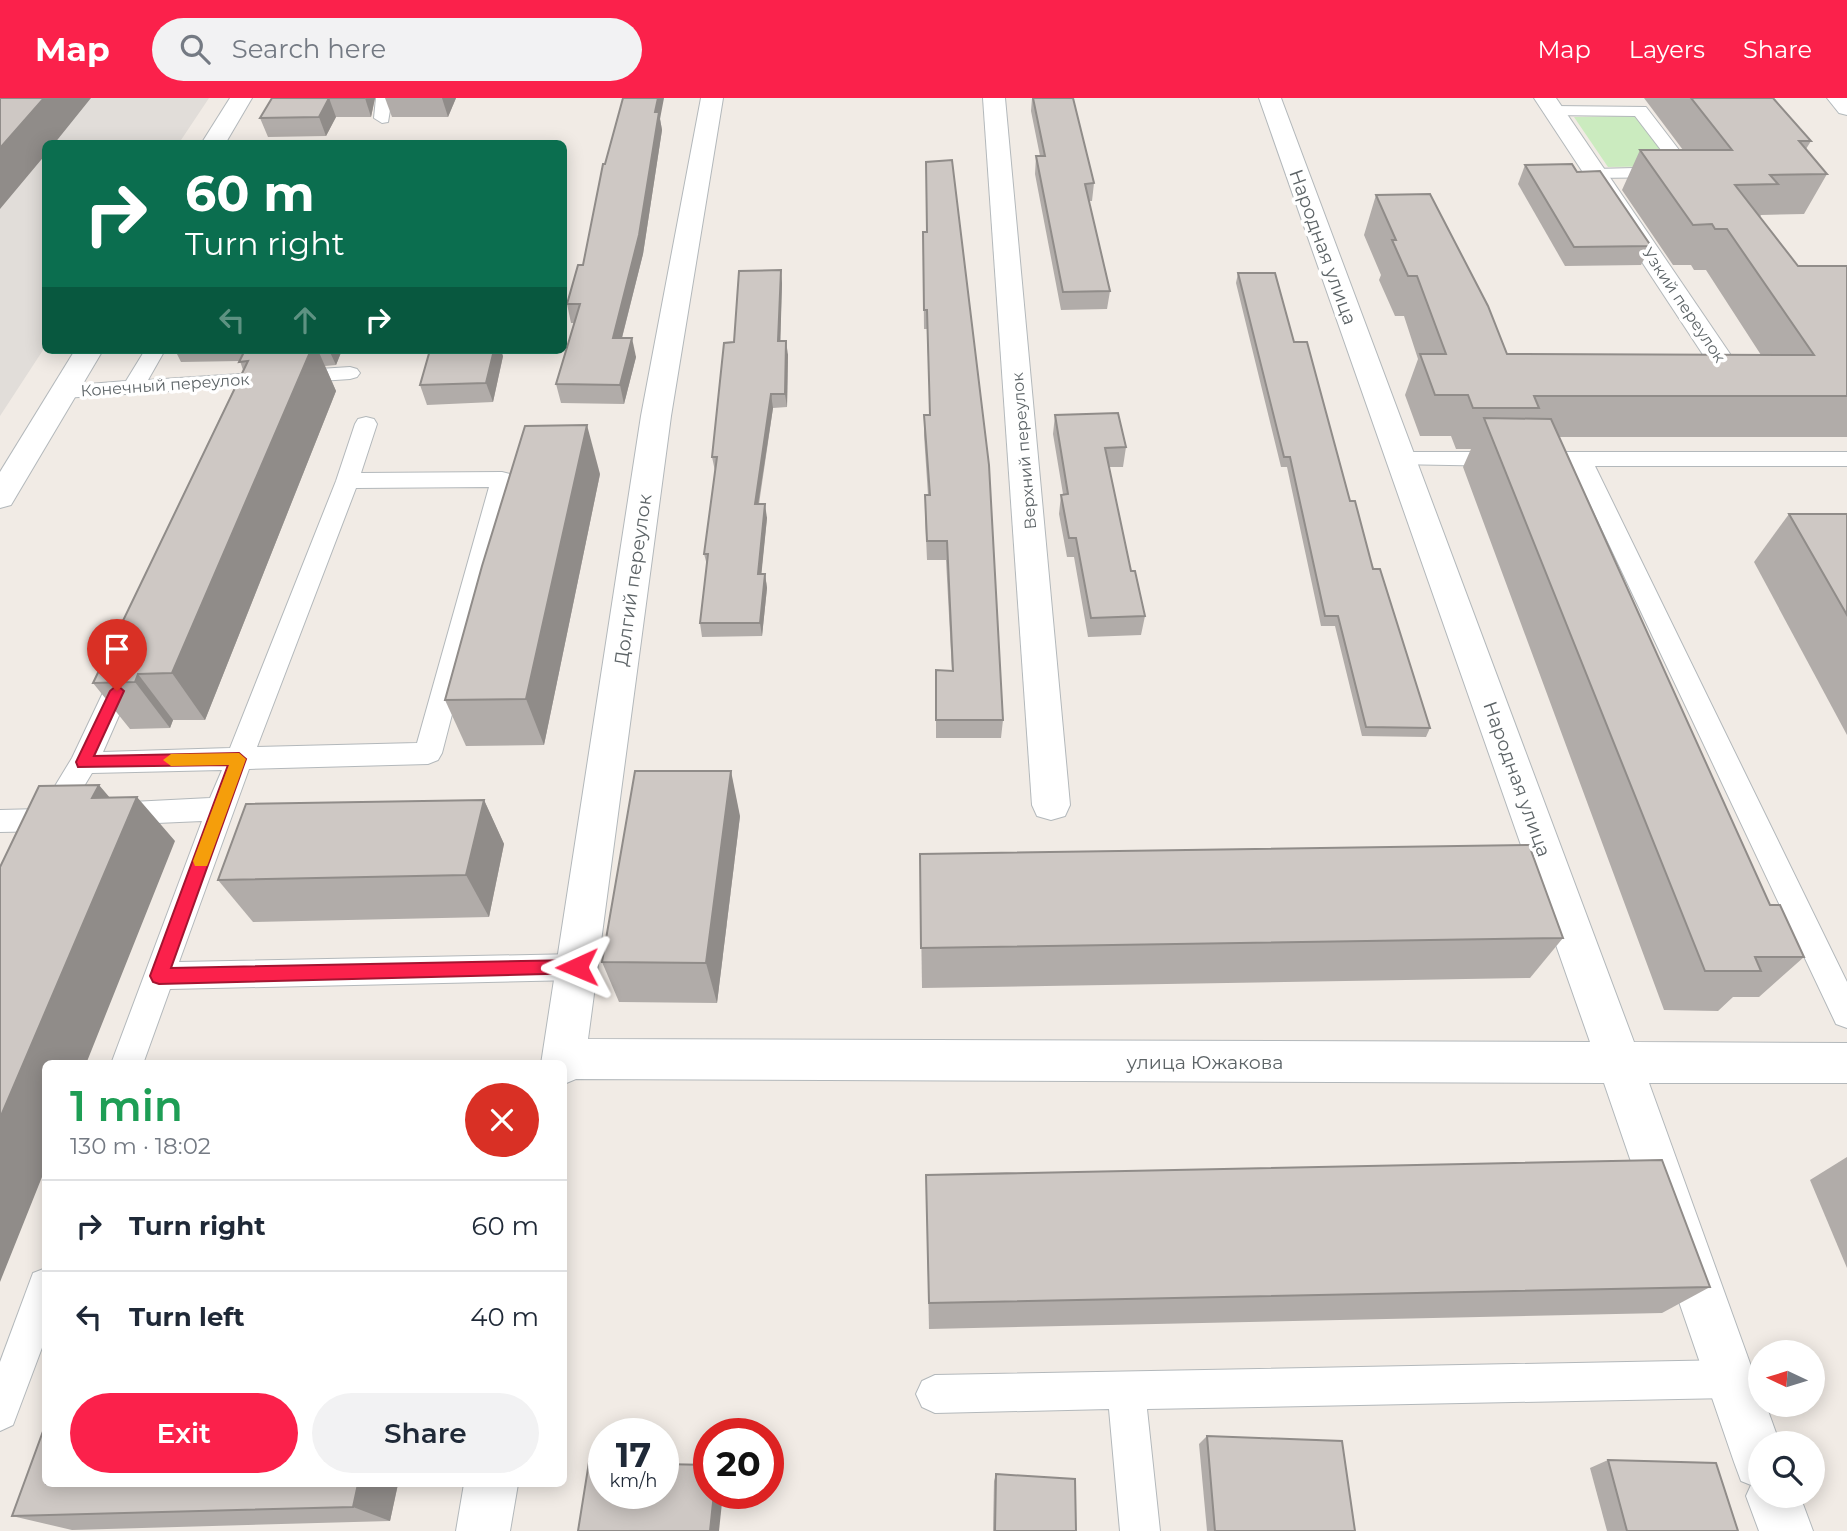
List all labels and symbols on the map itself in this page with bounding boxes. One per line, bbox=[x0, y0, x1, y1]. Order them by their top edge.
street label: Народная улица bbox=[1284, 166, 1362, 328]
street label: Узкий переулок bbox=[1639, 244, 1730, 367]
street label: Конечный переулок bbox=[80, 370, 251, 400]
street label: Верхний переулок bbox=[1008, 371, 1040, 530]
street label: Долгий переулок bbox=[610, 493, 656, 667]
pin bbox=[87, 619, 147, 691]
street label: Народная улица bbox=[1478, 698, 1556, 860]
position arrow bbox=[540, 930, 614, 1004]
street label: улица Южакова bbox=[1126, 1051, 1283, 1074]
north arrow bbox=[1748, 1340, 1825, 1418]
speed limit sign: 20 bbox=[693, 1418, 784, 1509]

